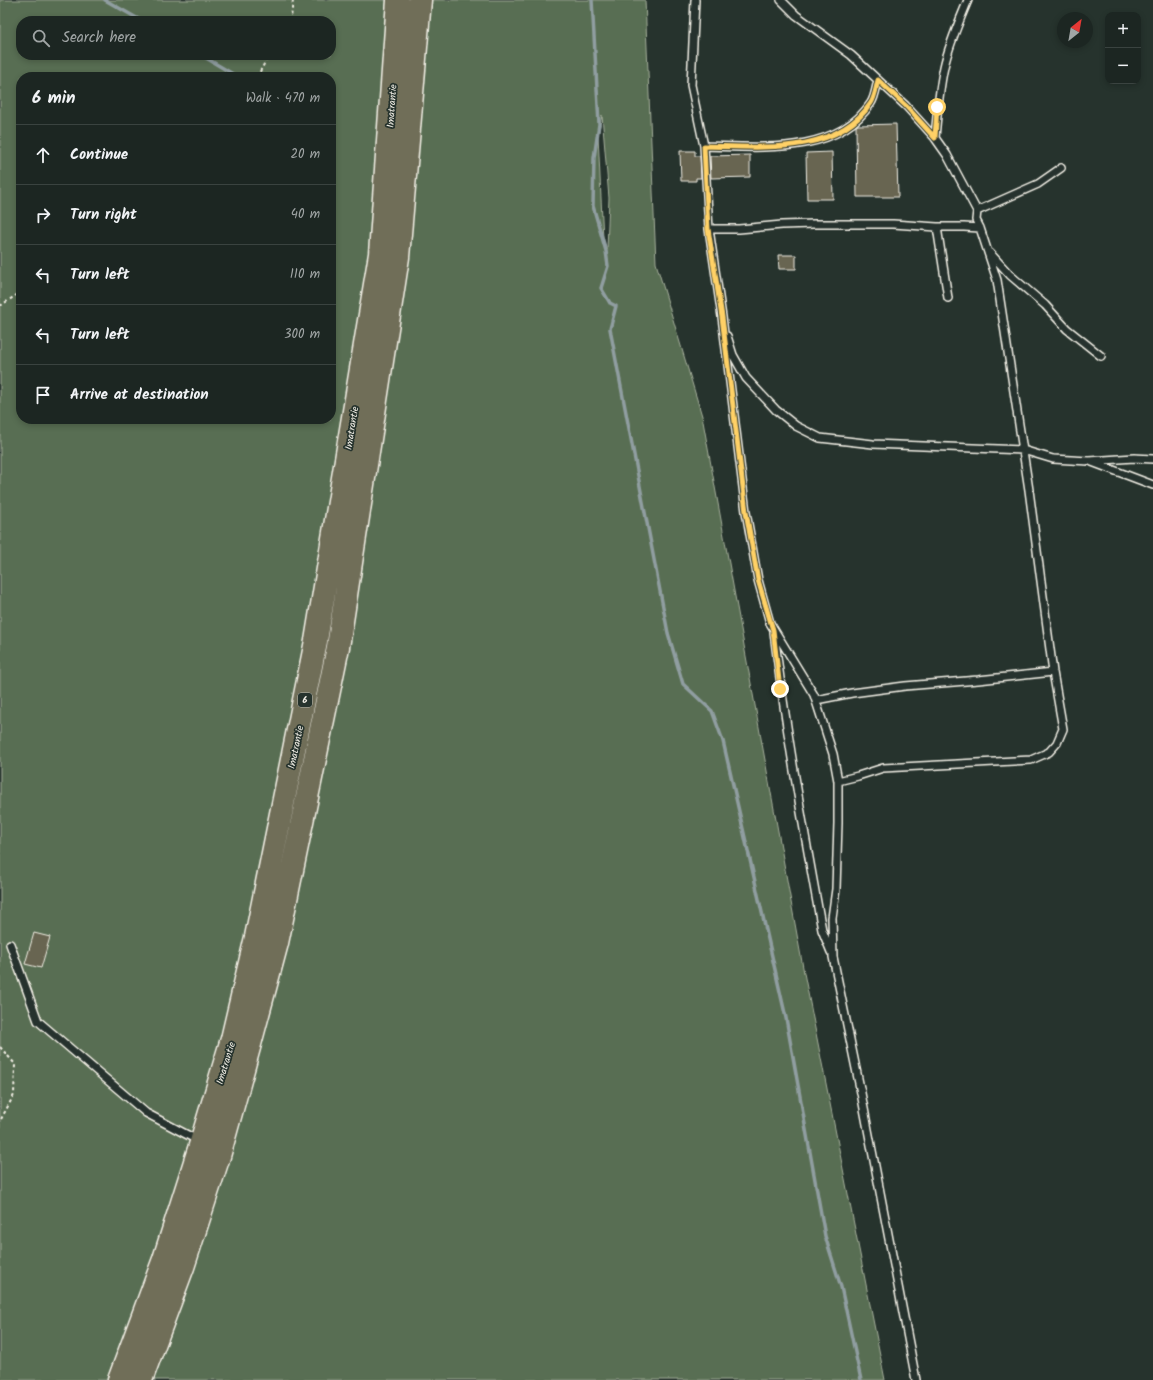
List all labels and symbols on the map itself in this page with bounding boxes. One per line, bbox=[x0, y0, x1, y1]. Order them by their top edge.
north arrow bbox=[1057, 12, 1093, 48]
street label: Imatrantie bbox=[382, 83, 402, 128]
route start bbox=[928, 98, 946, 116]
street label: Imatrantie bbox=[341, 405, 363, 451]
route end bbox=[771, 680, 789, 698]
road number: 6 bbox=[298, 693, 312, 707]
street label: Imatrantie bbox=[284, 724, 308, 770]
street label: Imatrantie bbox=[212, 1040, 240, 1087]

